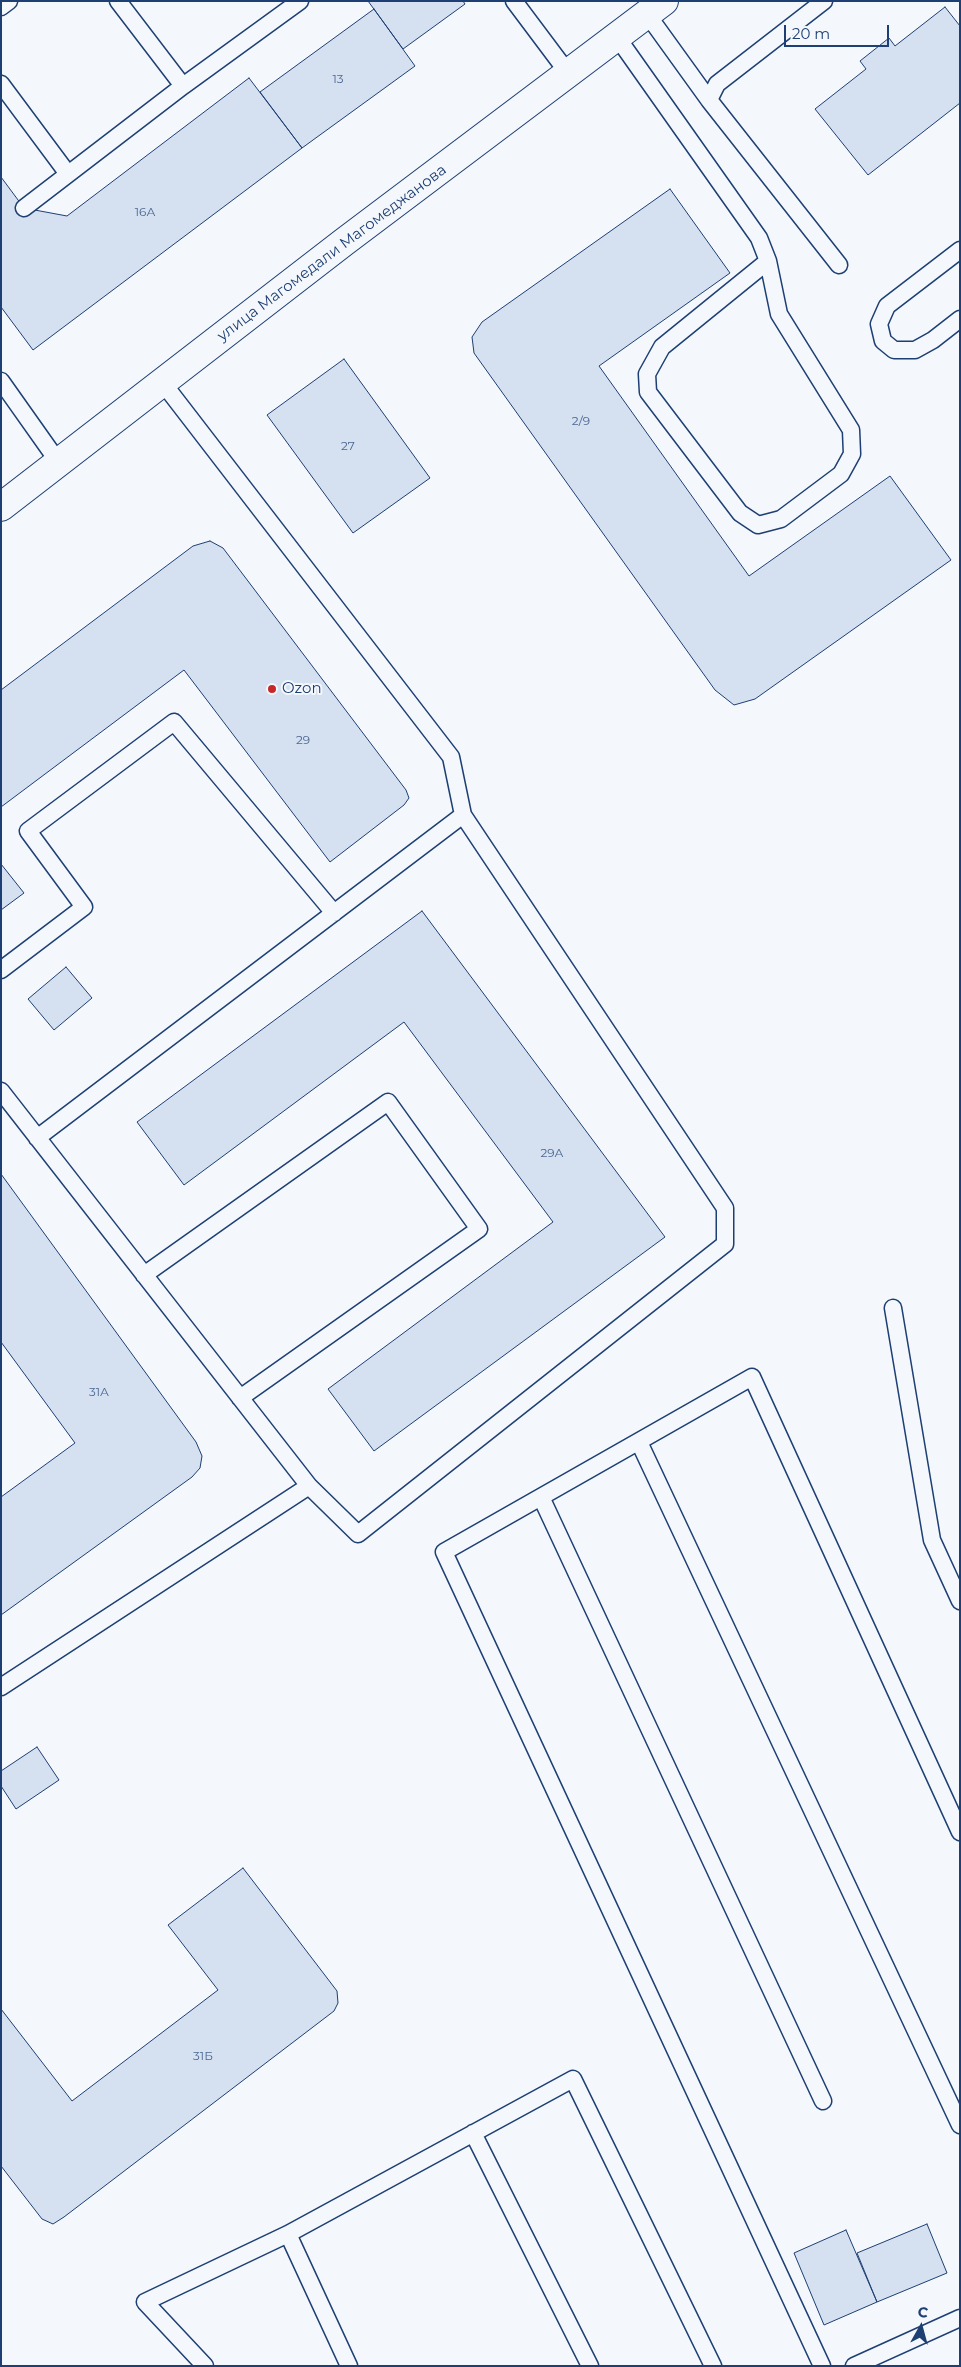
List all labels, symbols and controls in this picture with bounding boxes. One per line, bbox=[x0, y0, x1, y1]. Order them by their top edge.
scale bar bbox=[786, 15, 891, 47]
text: 20 m bbox=[792, 24, 830, 43]
house number: 13 bbox=[332, 72, 344, 86]
street label: улица Магомедали Магомеджановa bbox=[214, 161, 450, 345]
house number: 16А bbox=[135, 205, 155, 219]
house number: 2/9 bbox=[572, 414, 590, 428]
house number: 27 bbox=[341, 439, 355, 453]
place label: Ozon bbox=[282, 680, 322, 698]
marker: Ozon bbox=[266, 683, 278, 695]
house number: 29 bbox=[296, 733, 310, 747]
house number: 29А bbox=[541, 1146, 563, 1160]
house number: 31А bbox=[89, 1385, 109, 1399]
house number: 31Б bbox=[193, 2049, 213, 2063]
north arrow bbox=[896, 2302, 946, 2352]
text: С bbox=[917, 2303, 929, 2322]

